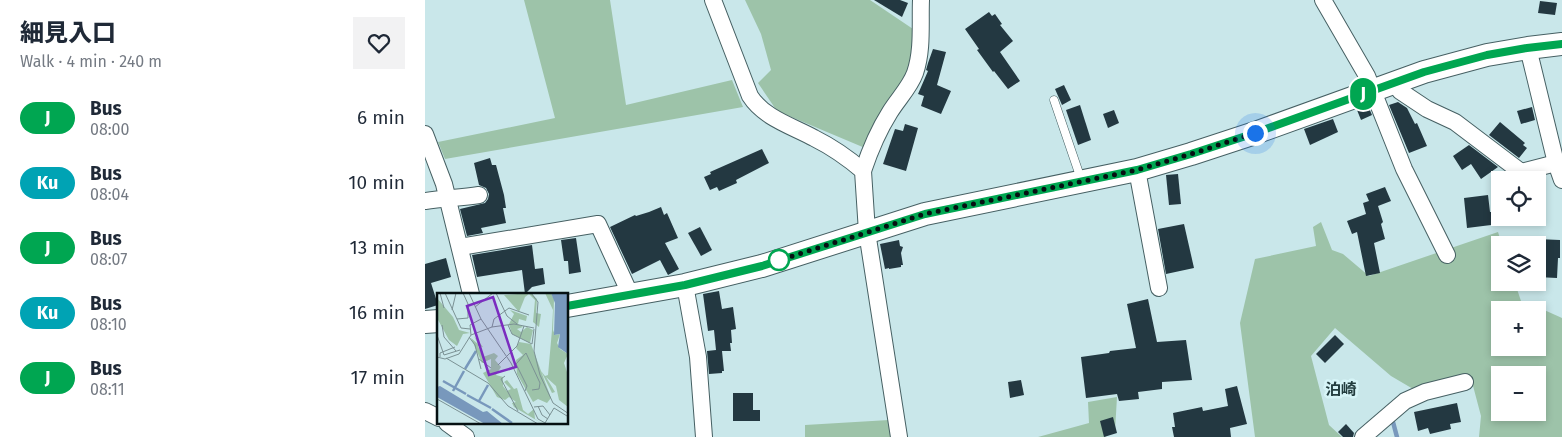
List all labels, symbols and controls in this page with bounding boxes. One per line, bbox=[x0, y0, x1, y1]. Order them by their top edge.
button: heart bbox=[353, 17, 405, 69]
text: 細見入口 bbox=[20, 19, 116, 47]
text: Walk · 4 min · 240 m bbox=[20, 52, 162, 71]
line badge: J bbox=[1347, 78, 1379, 110]
text: J bbox=[1360, 83, 1366, 105]
text: Bus bbox=[90, 97, 122, 120]
text: 6 min bbox=[357, 106, 405, 129]
text: J bbox=[45, 107, 50, 129]
text: 08:00 bbox=[90, 120, 129, 139]
your location bbox=[1243, 121, 1268, 146]
text: Bus bbox=[90, 162, 122, 185]
text: 10 min bbox=[348, 171, 405, 194]
map controls bbox=[1491, 171, 1546, 421]
button: locate bbox=[1491, 171, 1546, 226]
text: Ku bbox=[37, 172, 58, 194]
text: 08:04 bbox=[90, 185, 129, 204]
text: Bus bbox=[90, 227, 122, 250]
text: 13 min bbox=[349, 236, 405, 259]
button: layers bbox=[1491, 236, 1546, 291]
text: J bbox=[45, 237, 50, 259]
unlabelled marker bbox=[768, 249, 790, 271]
text: 08:07 bbox=[90, 250, 127, 269]
text: Bus bbox=[90, 292, 122, 315]
inset map bbox=[437, 293, 569, 424]
text: 16 min bbox=[349, 301, 405, 324]
button: + bbox=[1491, 301, 1546, 356]
text: Ku bbox=[37, 302, 58, 324]
text: 08:10 bbox=[90, 315, 127, 334]
text: Bus bbox=[90, 357, 122, 380]
text: 17 min bbox=[351, 366, 405, 389]
button: − bbox=[1491, 366, 1546, 421]
text: J bbox=[45, 367, 50, 389]
text: 08:11 bbox=[90, 380, 125, 399]
district label: 泊崎 bbox=[1325, 380, 1357, 399]

